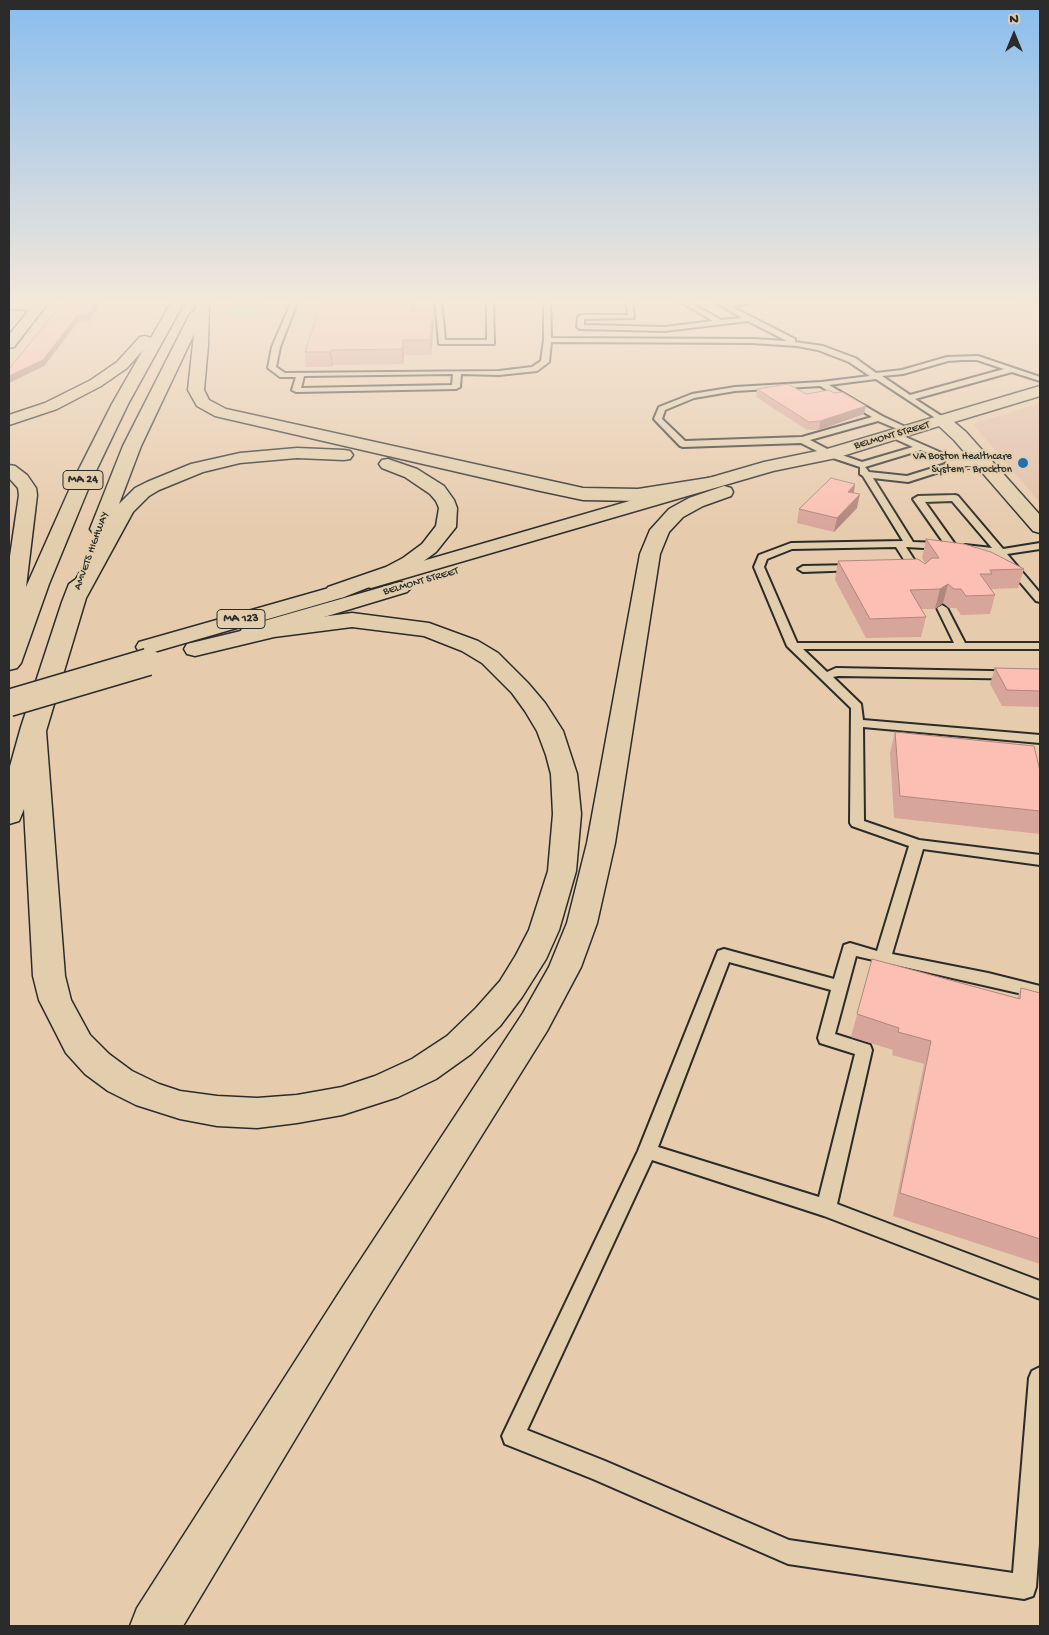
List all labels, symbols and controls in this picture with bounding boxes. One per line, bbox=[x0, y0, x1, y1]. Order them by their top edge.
north arrow bbox=[989, 10, 1039, 60]
text: N bbox=[1009, 11, 1019, 28]
street label: BELMONT STREET bbox=[853, 419, 931, 453]
place label: VA Boston Healthcare System - Brockton bbox=[913, 450, 1012, 476]
marker: VA Boston Healthcare System - Brockton bbox=[1016, 456, 1030, 470]
road number: MA 24 bbox=[63, 470, 103, 490]
street label: AMVETS HIGHWAY bbox=[72, 510, 112, 592]
street label: BELMONT STREET bbox=[382, 565, 460, 599]
road number: MA 123 bbox=[217, 610, 265, 628]

